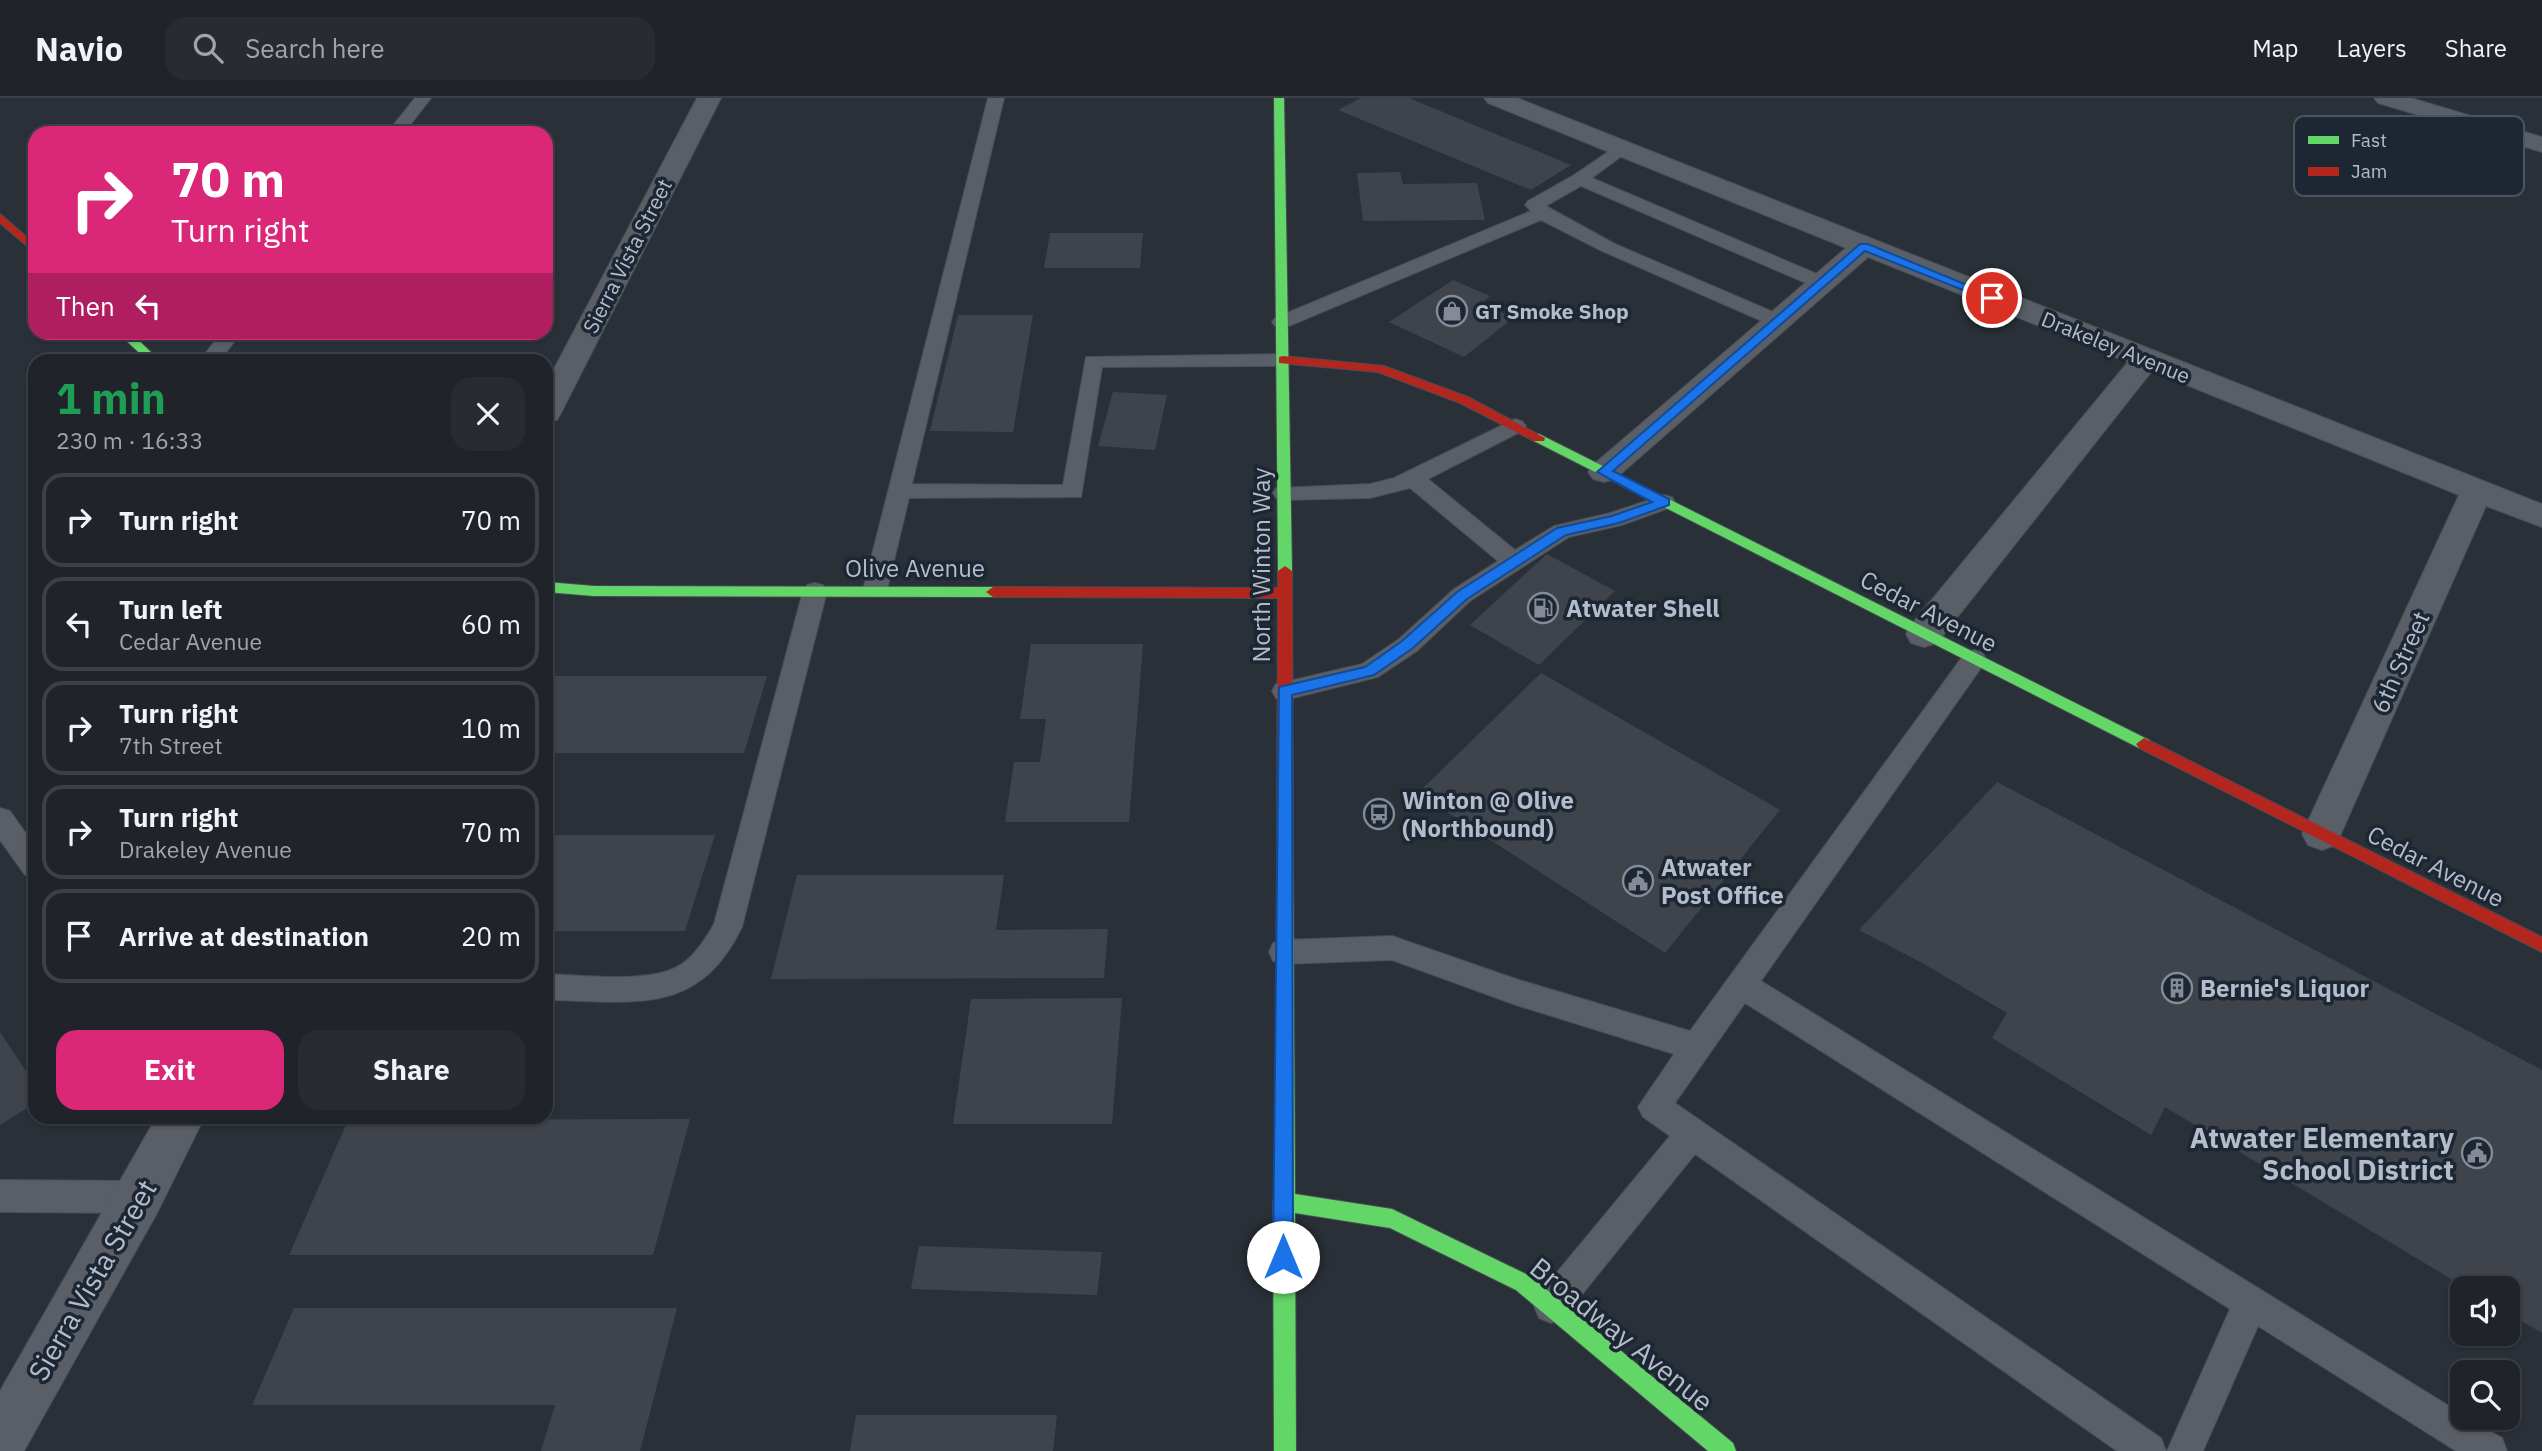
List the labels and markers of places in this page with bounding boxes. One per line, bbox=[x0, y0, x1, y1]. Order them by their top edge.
pin bbox=[1962, 268, 2022, 328]
shop icon: GT Smoke Shop bbox=[1435, 294, 1469, 328]
place label: GT Smoke Shop bbox=[1475, 297, 1629, 325]
fuel station icon: Atwater Shell bbox=[1526, 591, 1560, 625]
place label: Atwater Shell bbox=[1566, 592, 1720, 624]
place label: Winton @ Olive (Northbound) bbox=[1402, 784, 1574, 844]
bus stop icon: Winton @ Olive (Northbound) bbox=[1362, 797, 1396, 831]
place label: Atwater Post Office bbox=[1661, 851, 1784, 911]
public building icon: Atwater Post Office bbox=[1621, 864, 1655, 898]
building icon: Bernie's Liquor bbox=[2160, 971, 2194, 1005]
place label: Bernie's Liquor bbox=[2200, 972, 2370, 1004]
place label: Atwater Elementary School District bbox=[2190, 1119, 2454, 1188]
public building icon: Atwater Elementary School District bbox=[2460, 1136, 2494, 1170]

